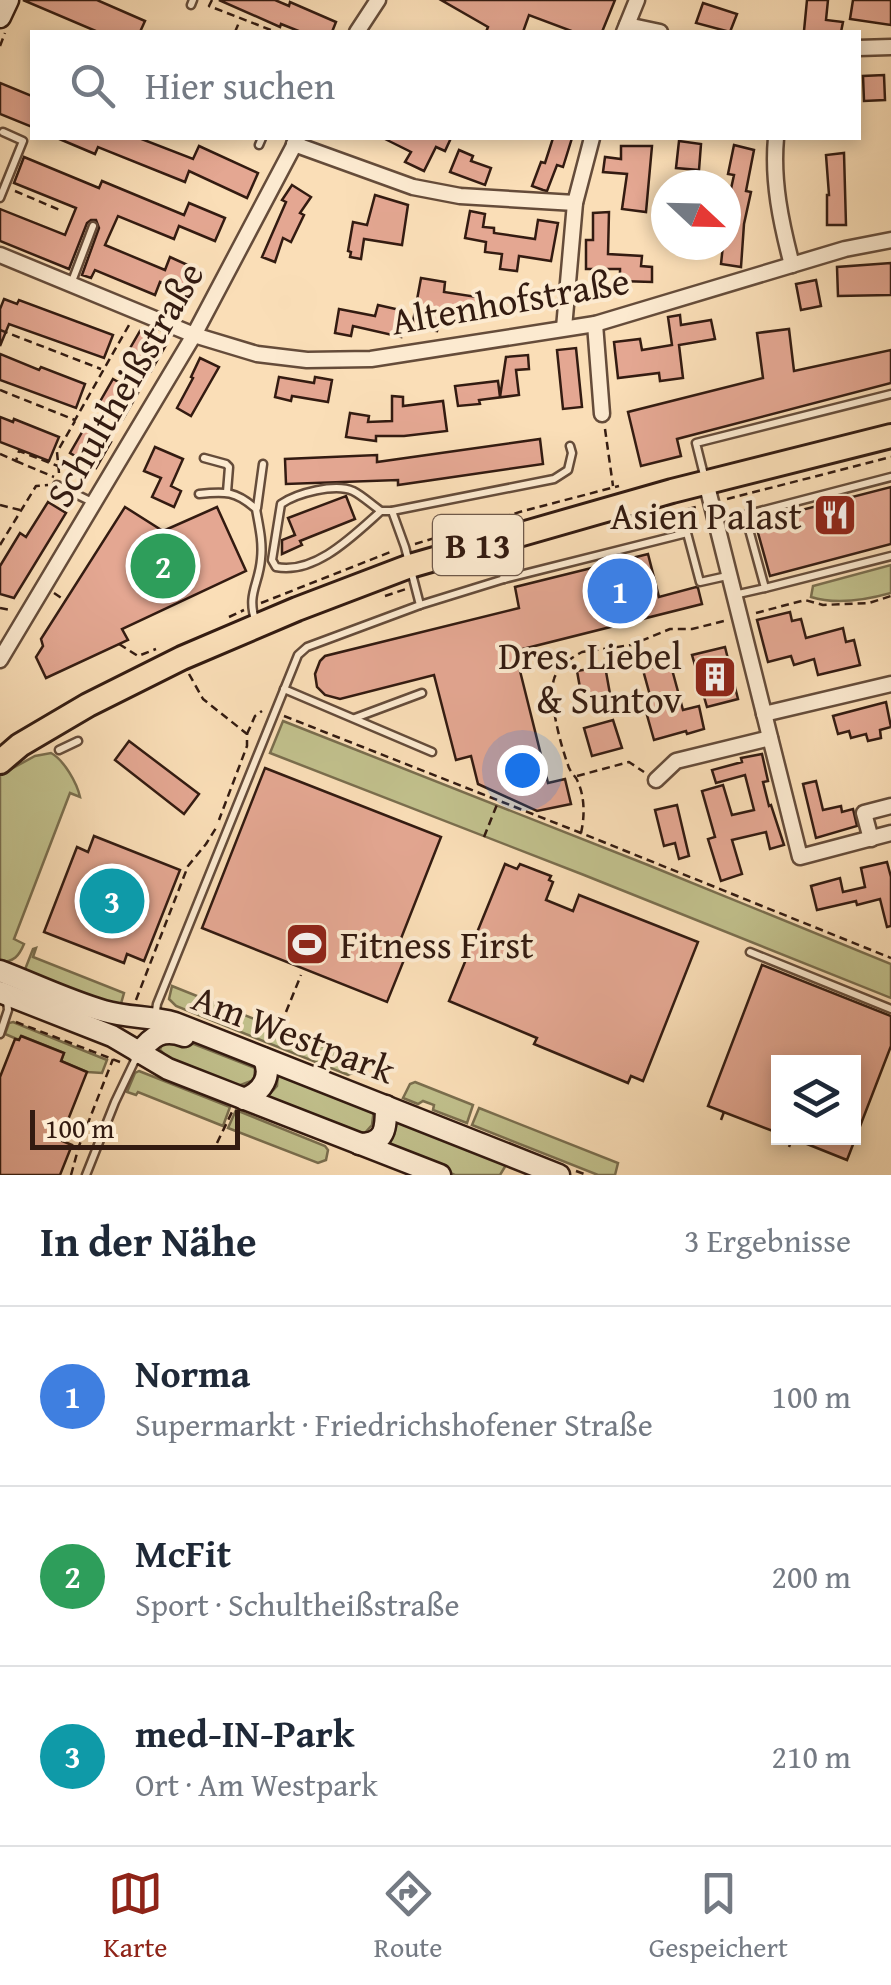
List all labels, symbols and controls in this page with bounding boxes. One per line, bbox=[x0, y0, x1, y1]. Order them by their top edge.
search box bbox=[30, 30, 861, 140]
text: Hier suchen bbox=[145, 57, 335, 113]
icon: search bbox=[65, 58, 120, 113]
north arrow bbox=[651, 170, 741, 260]
street label: Schultheißstraße bbox=[31, 251, 217, 517]
street label: Altenhofstraße bbox=[386, 251, 634, 349]
place label: Asien Palast bbox=[610, 487, 802, 543]
restaurant icon: Asien Palast bbox=[812, 492, 858, 538]
road number: B 13 bbox=[433, 515, 523, 575]
pin: 2 bbox=[130, 528, 196, 604]
pin: 1 bbox=[588, 554, 652, 628]
place label: Dres. Liebel & Suntov bbox=[498, 627, 682, 727]
building icon: Dres. Liebel & Suntov bbox=[692, 654, 738, 700]
your location bbox=[497, 745, 548, 796]
pin: 3 bbox=[80, 864, 144, 938]
place label: Fitness First bbox=[340, 916, 534, 972]
sports icon: Fitness First bbox=[284, 921, 330, 967]
street label: Am Westpark bbox=[185, 969, 404, 1098]
map controls bbox=[771, 1055, 861, 1145]
button: layers bbox=[771, 1055, 861, 1145]
scale bar bbox=[30, 1105, 240, 1150]
text: 100 m bbox=[45, 1107, 114, 1148]
text: In der Nähe bbox=[40, 1210, 257, 1271]
text: 3 Ergebnisse bbox=[684, 1217, 851, 1264]
text: Norma bbox=[135, 1345, 250, 1401]
text: 1 bbox=[64, 1373, 81, 1420]
text: 100 m bbox=[772, 1373, 851, 1420]
text: Supermarkt · Friedrichshofener Straße bbox=[135, 1401, 653, 1448]
text: McFit bbox=[135, 1525, 231, 1581]
text: 2 bbox=[64, 1553, 81, 1600]
text: 200 m bbox=[772, 1553, 851, 1600]
text: Sport · Schultheißstraße bbox=[135, 1581, 460, 1628]
text: med-IN-Park bbox=[135, 1705, 354, 1761]
text: 3 bbox=[64, 1733, 81, 1780]
text: 210 m bbox=[772, 1733, 851, 1780]
text: Ort · Am Westpark bbox=[135, 1761, 378, 1808]
tab: Karte bbox=[103, 1866, 168, 1967]
tab: Route bbox=[374, 1866, 442, 1967]
tab: Gespeichert bbox=[649, 1866, 788, 1967]

